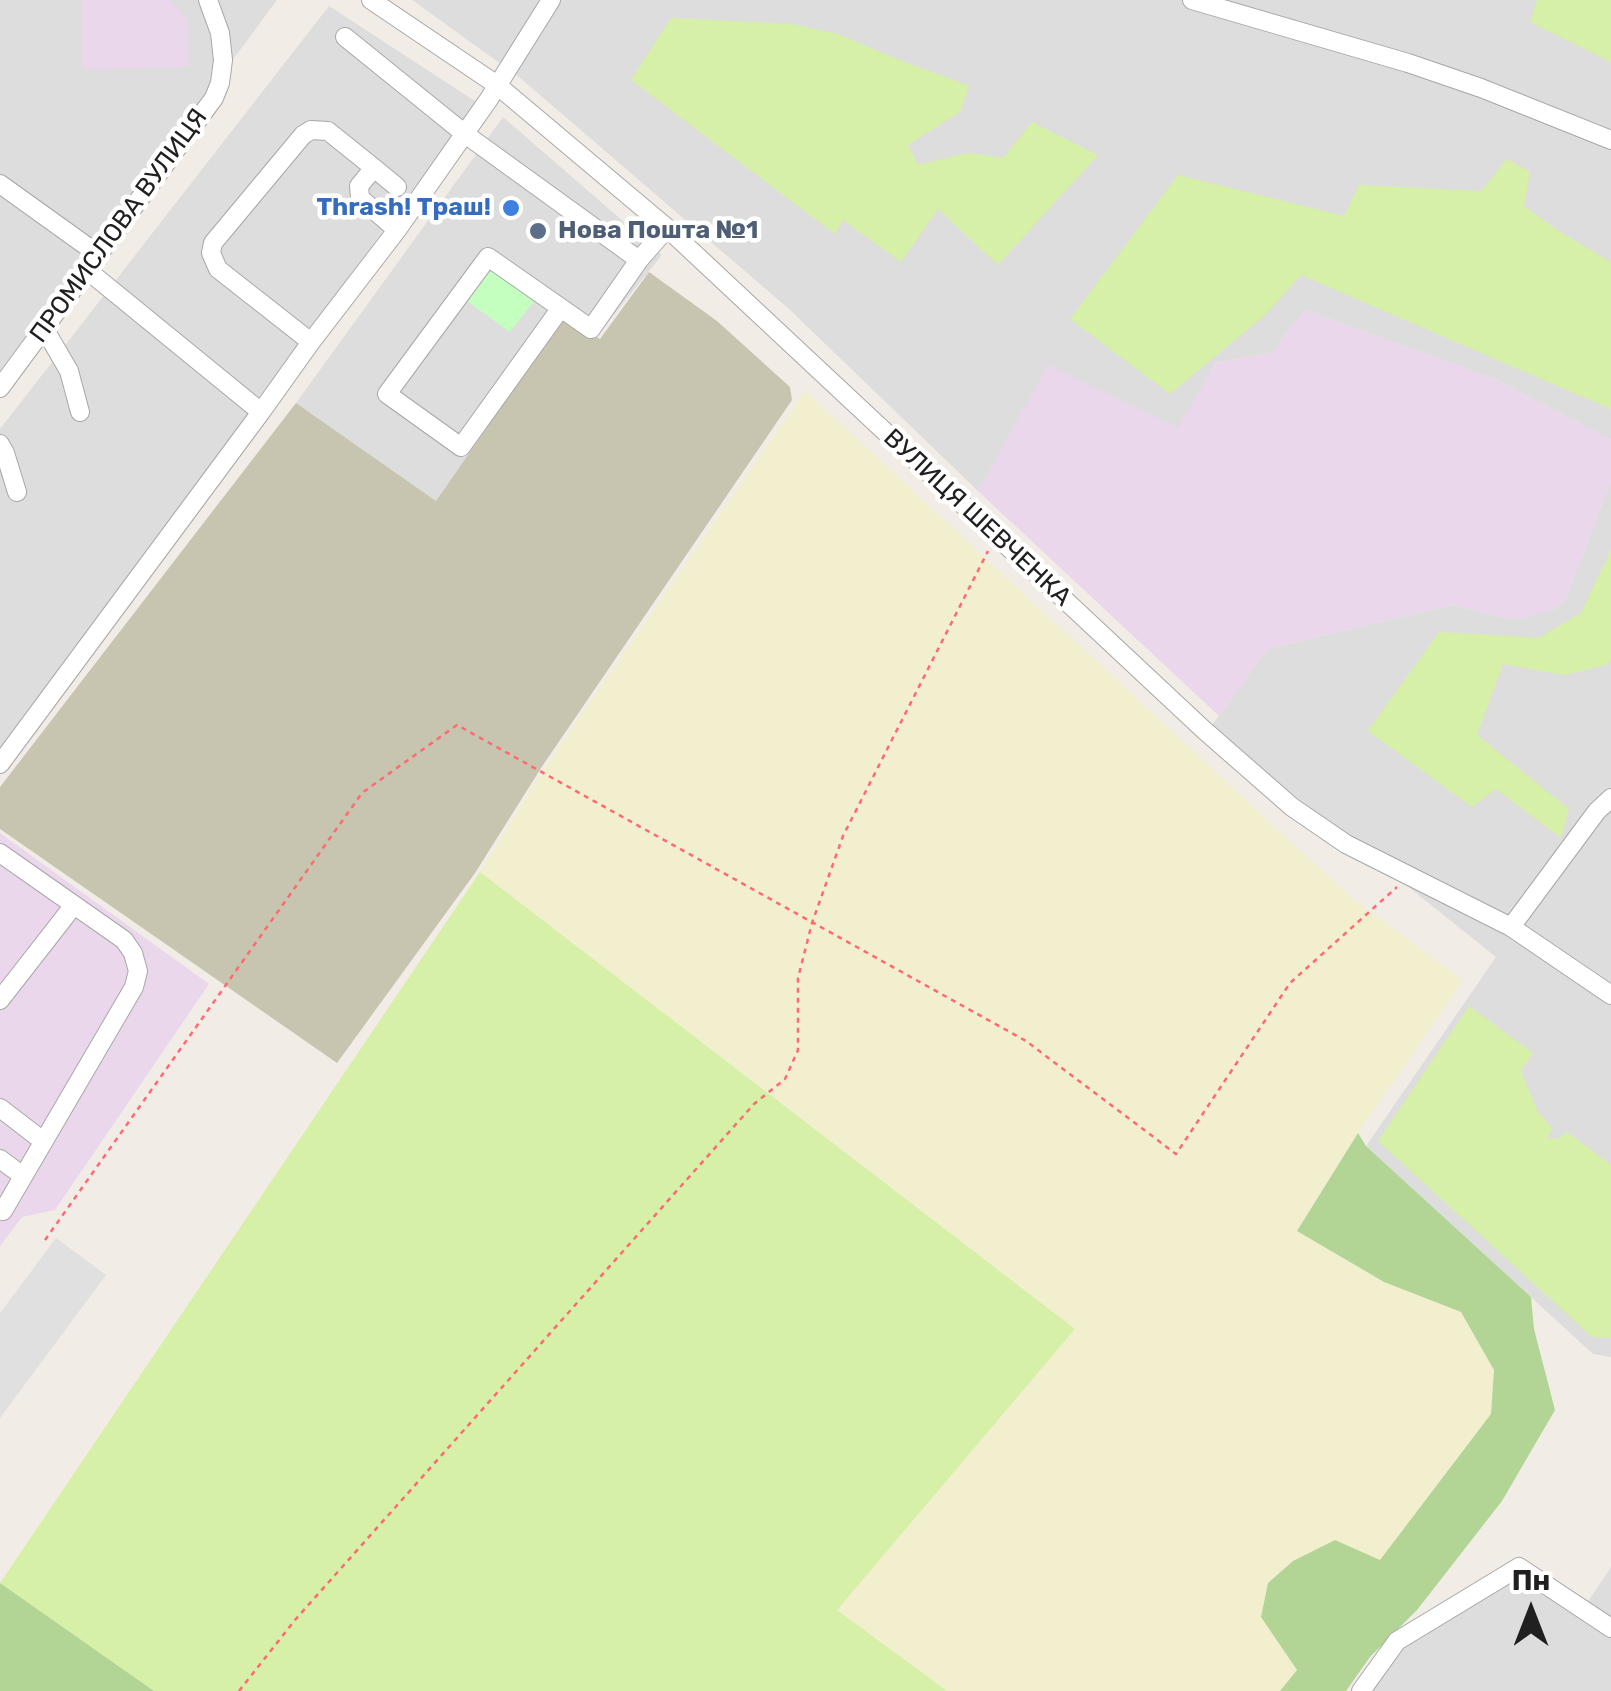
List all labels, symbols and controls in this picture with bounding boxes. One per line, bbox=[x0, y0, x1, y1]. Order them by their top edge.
street label: ПРОМИСЛОВА ВУЛИЦЯ bbox=[24, 103, 214, 349]
place label: Thrash! Траш! bbox=[317, 193, 491, 223]
marker: Thrash! Траш! bbox=[500, 197, 522, 219]
place label: Нова Пошта №1 bbox=[558, 216, 759, 246]
marker: Нова Пошта №1 bbox=[527, 220, 549, 242]
street label: ВУЛИЦЯ ШЕВЧЕНКА bbox=[877, 423, 1077, 613]
north arrow bbox=[1481, 1561, 1581, 1661]
text: Пн bbox=[1512, 1564, 1550, 1597]

